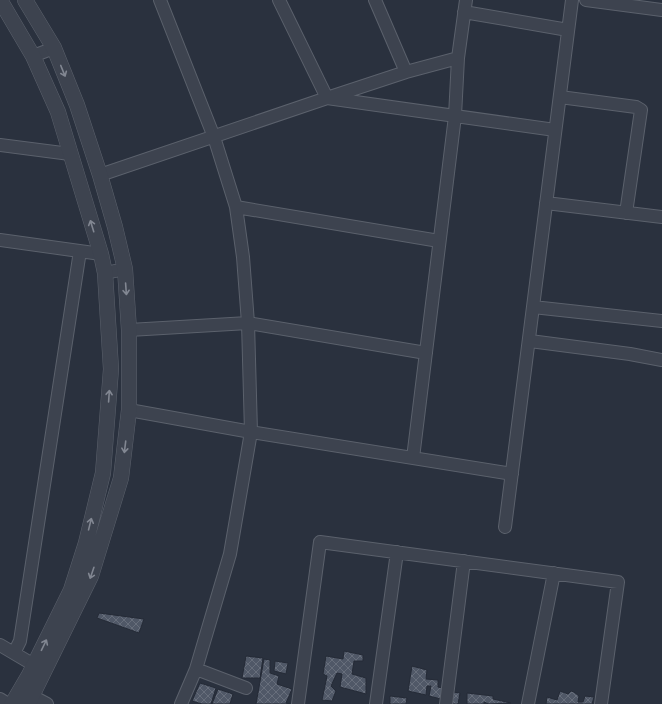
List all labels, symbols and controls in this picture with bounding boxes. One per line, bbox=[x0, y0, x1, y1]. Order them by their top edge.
one-way arrow bbox=[60, 65, 67, 77]
one-way arrow bbox=[88, 220, 95, 233]
one-way arrow bbox=[123, 283, 130, 296]
one-way arrow bbox=[105, 390, 113, 403]
one-way arrow bbox=[121, 440, 129, 453]
one-way arrow bbox=[87, 518, 95, 531]
one-way arrow bbox=[88, 566, 96, 578]
one-way arrow bbox=[40, 639, 48, 651]

